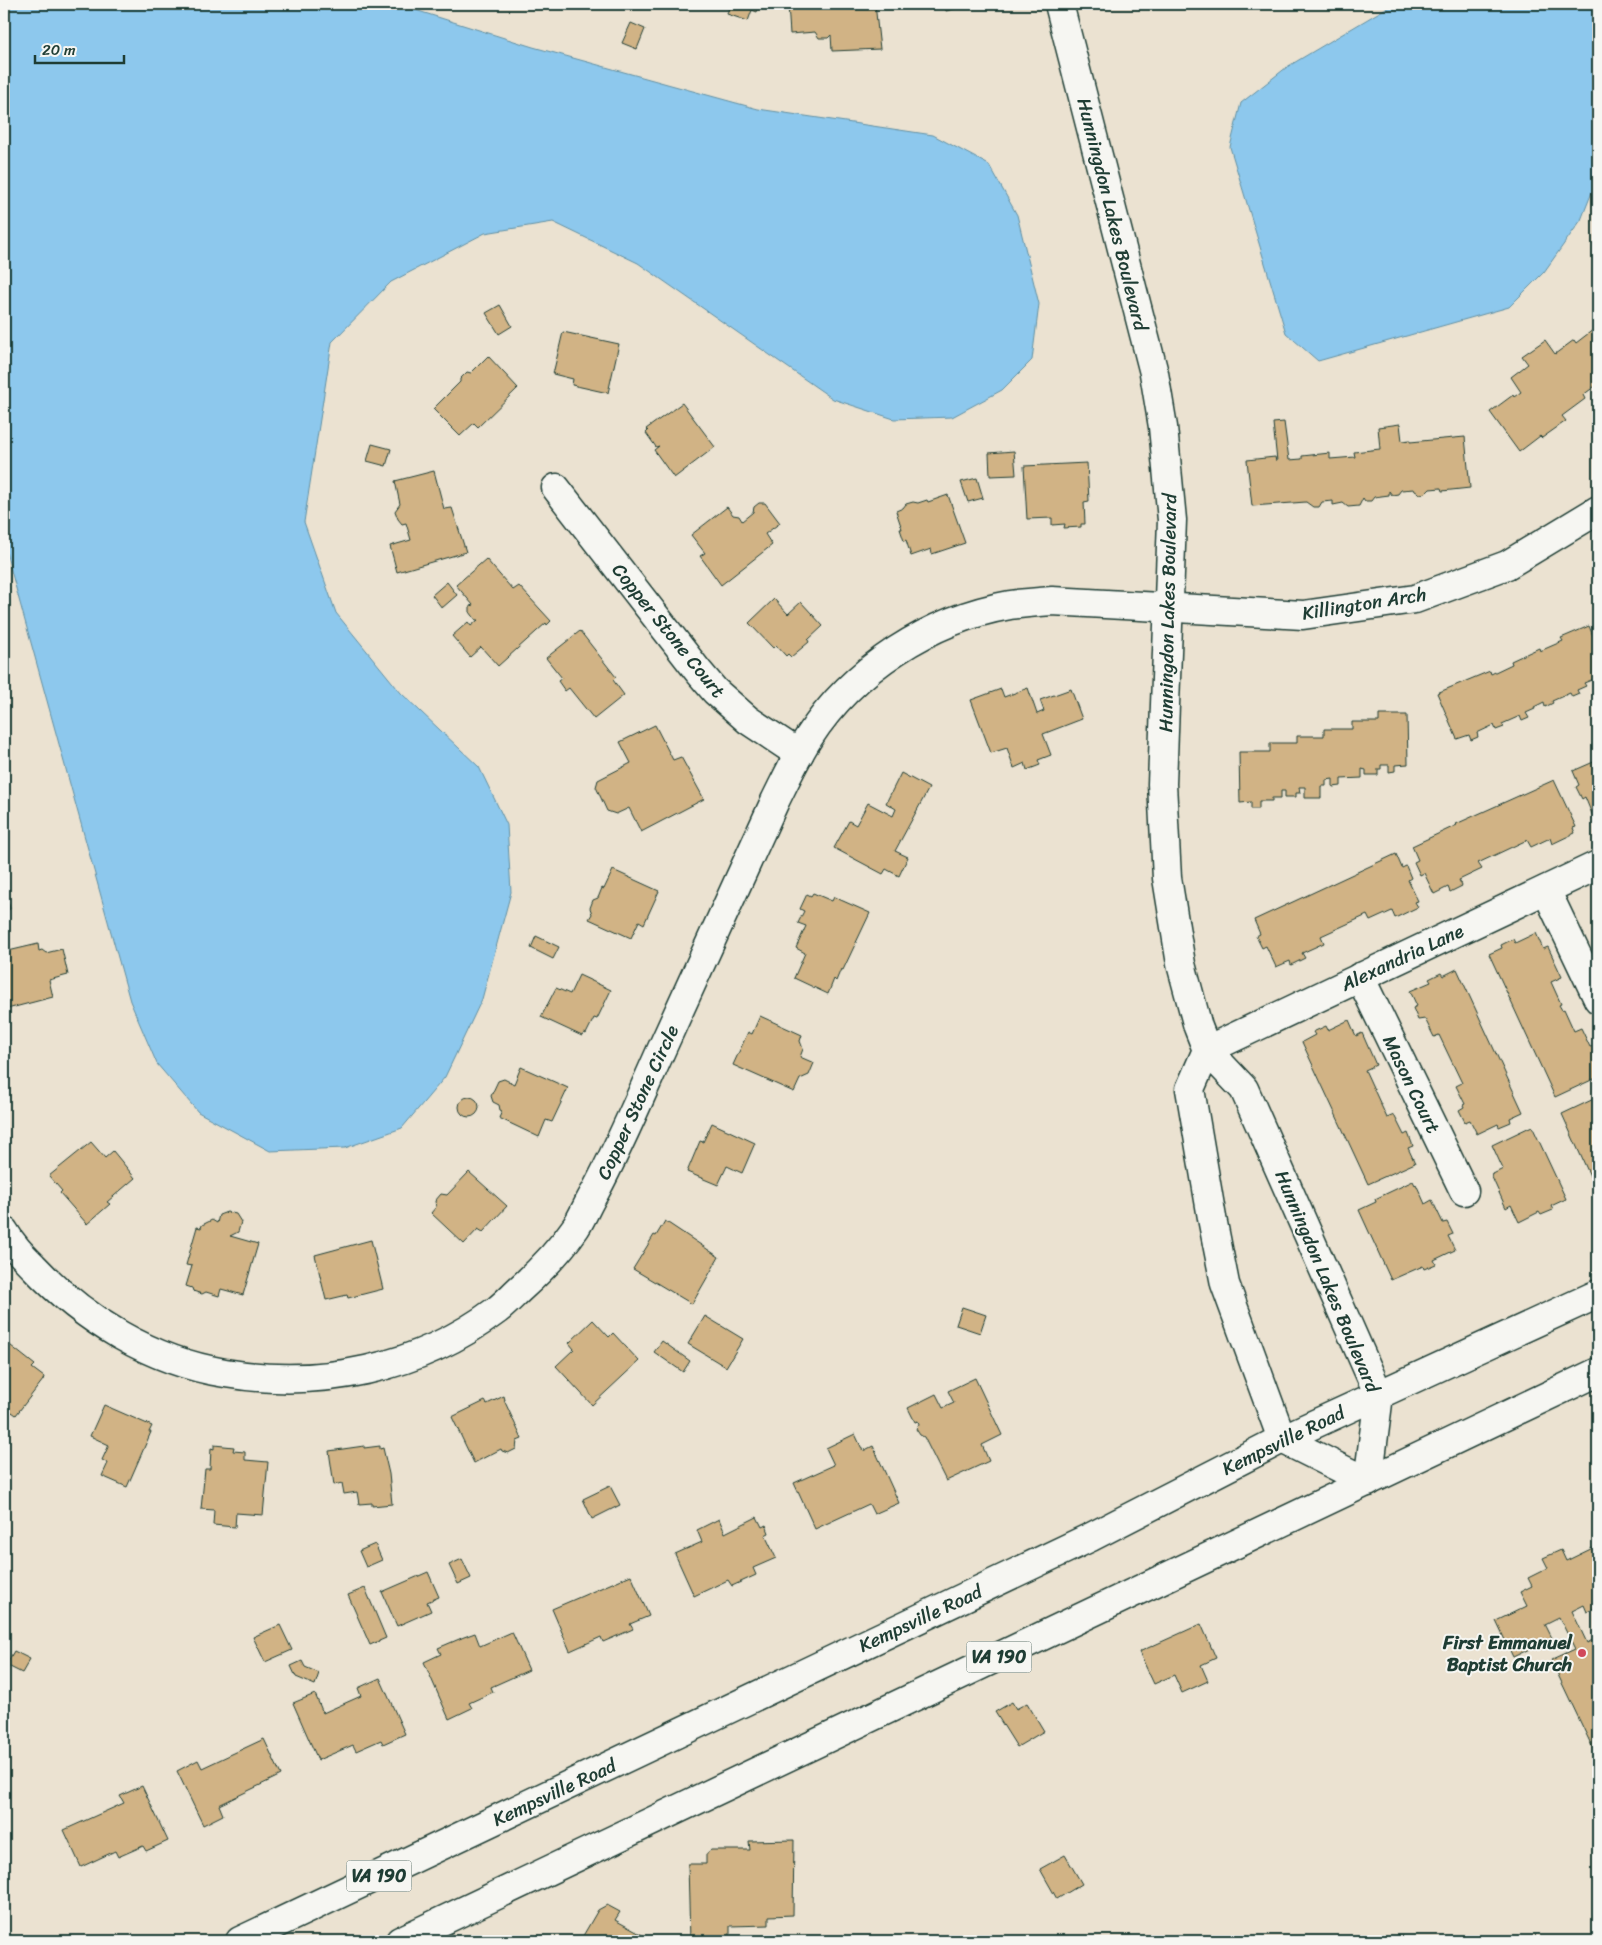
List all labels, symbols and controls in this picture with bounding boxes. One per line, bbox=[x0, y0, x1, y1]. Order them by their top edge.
scale bar bbox=[35, 32, 124, 64]
text: 20 m bbox=[42, 37, 76, 63]
street label: Hunningdon Lakes Boulevard bbox=[1068, 94, 1158, 336]
street label: Hunningdon Lakes Boulevard bbox=[1149, 491, 1186, 733]
street label: Copper Stone Court bbox=[603, 555, 734, 705]
street label: Killington Arch bbox=[1300, 577, 1429, 630]
street label: Alexandria Lane bbox=[1334, 914, 1469, 1001]
street label: Copper Stone Circle bbox=[587, 1019, 688, 1185]
street label: Mason Court bbox=[1373, 1029, 1450, 1139]
street label: Hunningdon Lakes Boulevard bbox=[1266, 1165, 1390, 1399]
street label: Kempsville Road bbox=[1216, 1395, 1352, 1485]
street label: Kempsville Road bbox=[853, 1574, 989, 1662]
place label: First Emmanuel Baptist Church bbox=[1442, 1626, 1574, 1681]
road number: VA 190 bbox=[966, 1641, 1032, 1672]
marker: First Emmanuel Baptist Church bbox=[1576, 1647, 1588, 1659]
street label: Kempsville Road bbox=[487, 1748, 623, 1836]
road number: VA 190 bbox=[346, 1860, 412, 1892]

